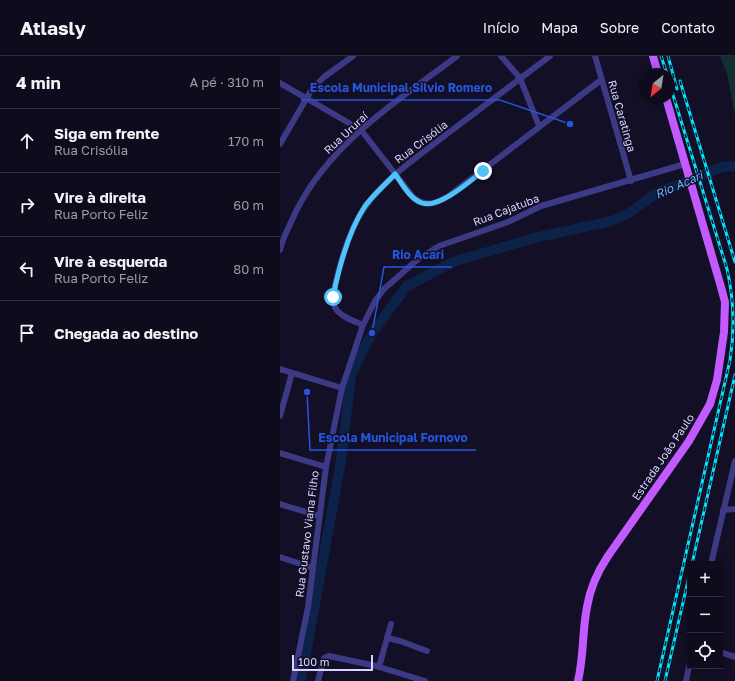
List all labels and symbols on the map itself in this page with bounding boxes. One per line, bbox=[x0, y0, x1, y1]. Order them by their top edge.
north arrow bbox=[639, 68, 675, 104]
callout: Escola Municipal Silvio Romero bbox=[301, 76, 500, 100]
street label: Rua Caratinga bbox=[606, 79, 639, 153]
text: Escola Municipal Silvio Romero bbox=[310, 80, 492, 95]
street label: Rua Ururaí bbox=[321, 108, 371, 156]
street label: Rua Crisólia bbox=[392, 118, 450, 166]
route end bbox=[474, 162, 492, 180]
water label: Rio Acari bbox=[653, 167, 707, 202]
street label: Rua Cajatuba bbox=[471, 191, 541, 228]
callout: Rio Acari bbox=[384, 243, 452, 267]
text: Rio Acari bbox=[392, 247, 444, 262]
route start bbox=[324, 288, 342, 306]
street label: Estrada João Paulo bbox=[629, 411, 697, 502]
callout: Escola Municipal Fornovo bbox=[310, 426, 476, 450]
text: Escola Municipal Fornovo bbox=[318, 430, 468, 445]
street label: Rua Gustavo Viana Filho bbox=[292, 470, 321, 598]
scale bar bbox=[292, 653, 373, 672]

